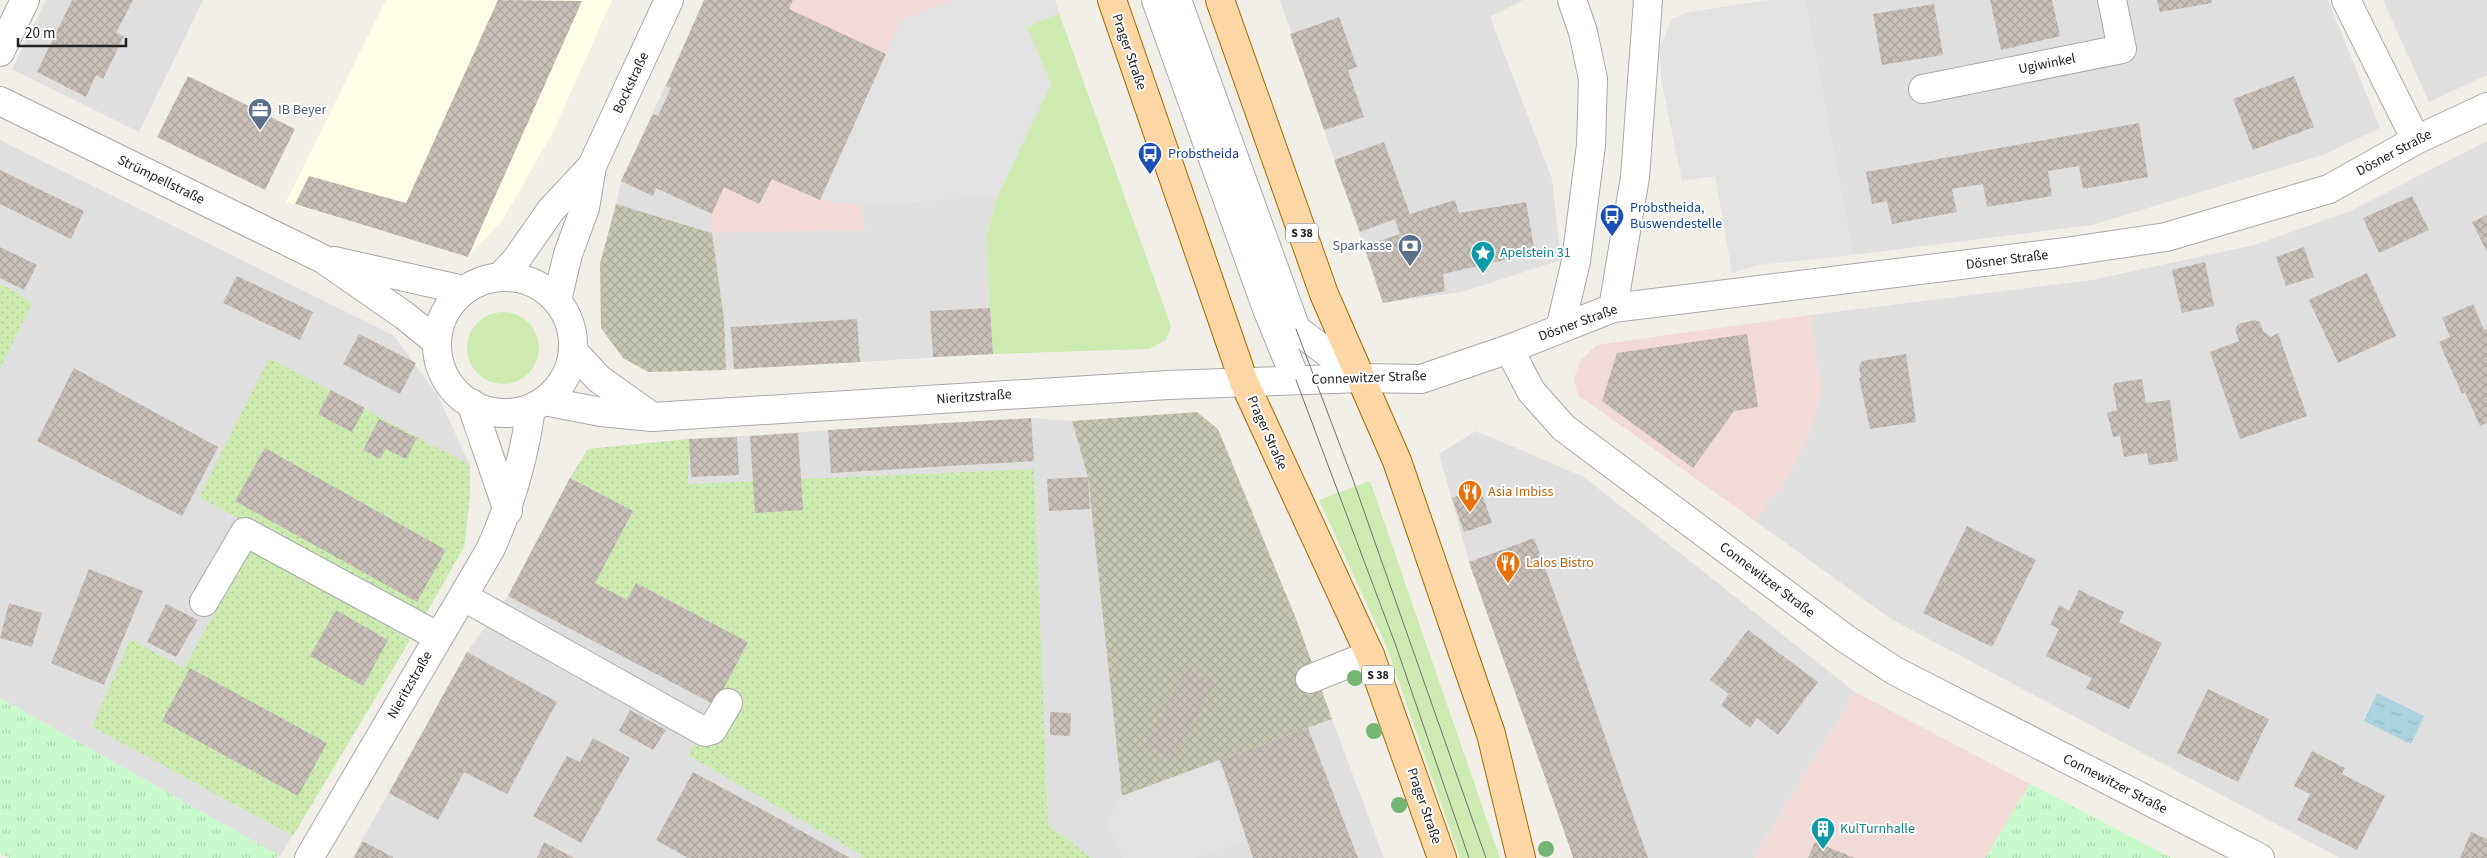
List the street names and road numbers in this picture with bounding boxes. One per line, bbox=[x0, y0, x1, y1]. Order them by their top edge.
street label: Prager Straße bbox=[1107, 11, 1151, 93]
street label: Bockstraße bbox=[608, 49, 654, 117]
street label: Ugiwinkel bbox=[2017, 49, 2078, 79]
street label: Dösner Straße bbox=[2353, 125, 2435, 181]
street label: Strümpellstraße bbox=[114, 150, 208, 210]
road number: S 38 bbox=[1286, 224, 1318, 242]
street label: Dösner Straße bbox=[1965, 245, 2049, 275]
street label: Dösner Straße bbox=[1536, 299, 1620, 347]
street label: Connewitzer Straße bbox=[1311, 366, 1427, 390]
street label: Nieritzstraße bbox=[936, 384, 1012, 410]
street label: Prager Straße bbox=[1242, 393, 1292, 473]
street label: Connewitzer Straße bbox=[1715, 537, 1819, 623]
street label: Nieritzstraße bbox=[383, 647, 438, 723]
road number: S 38 bbox=[1362, 666, 1394, 684]
street label: Connewitzer Straße bbox=[2059, 749, 2171, 819]
street label: Prager Straße bbox=[1402, 765, 1446, 847]

